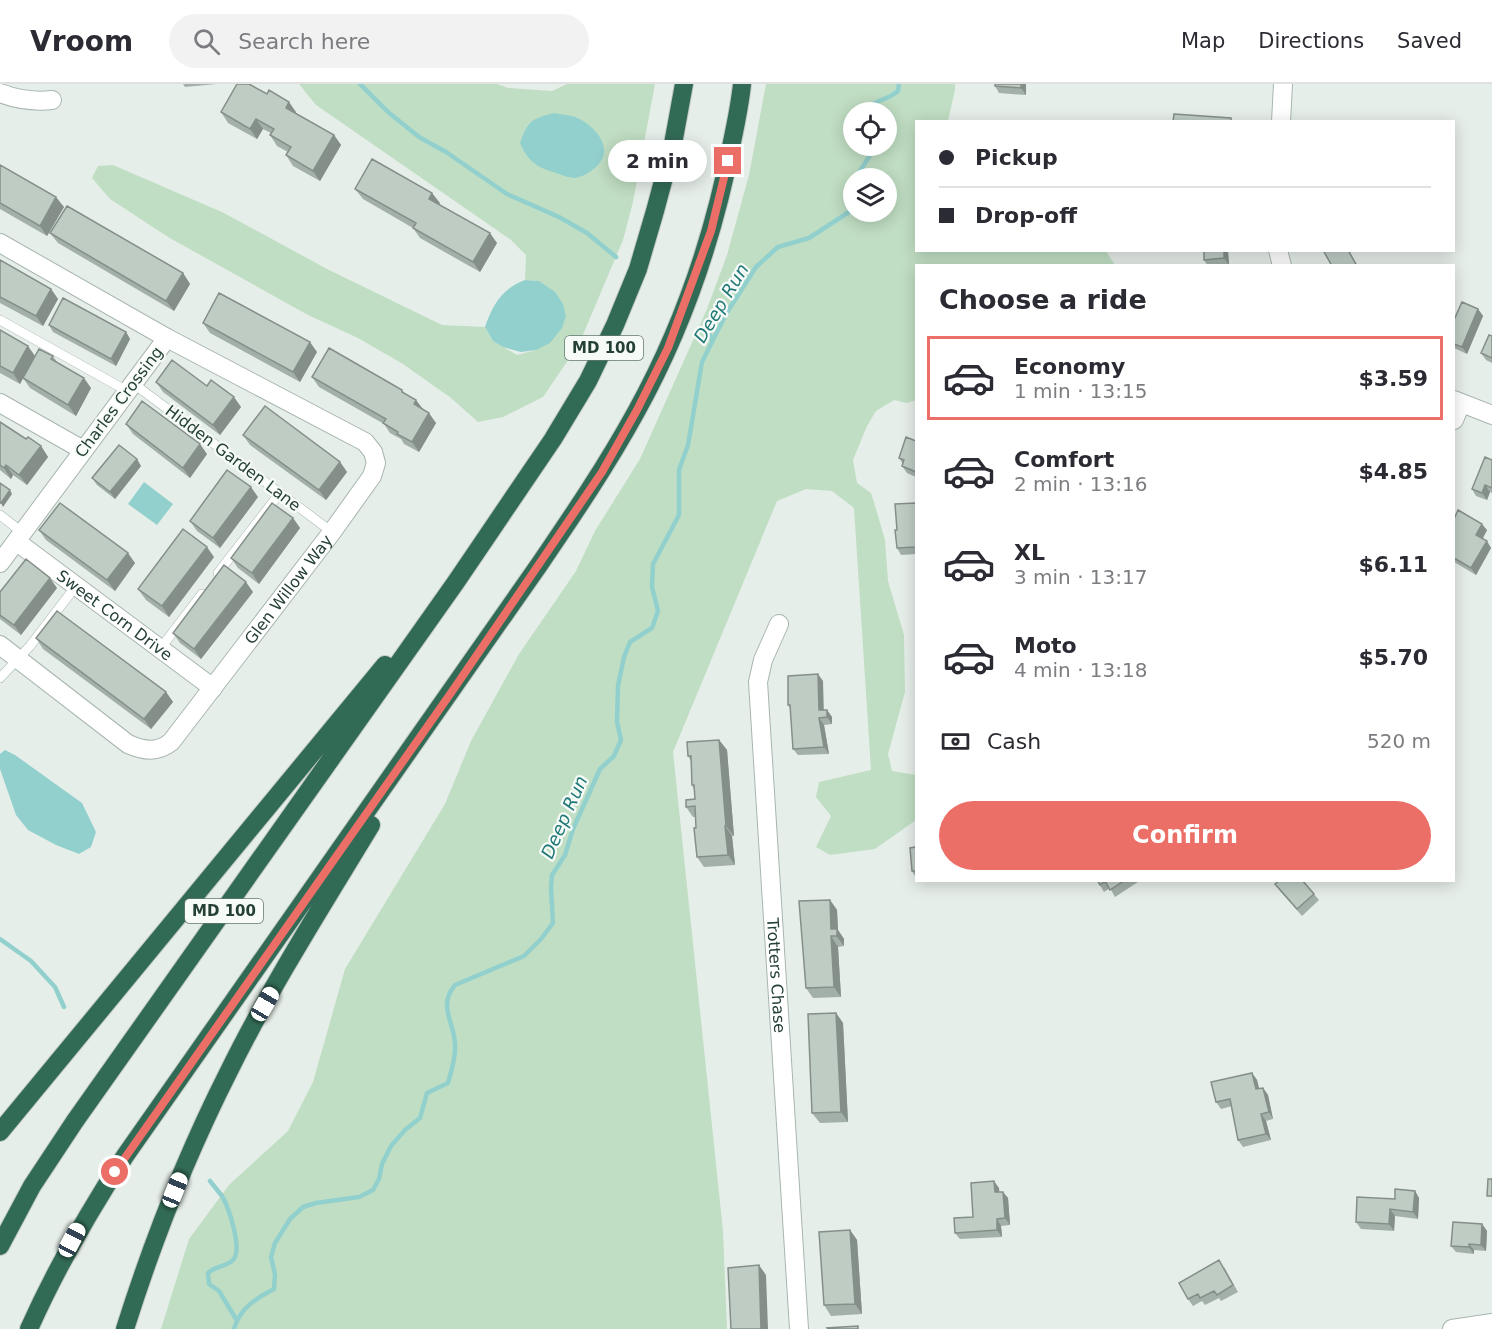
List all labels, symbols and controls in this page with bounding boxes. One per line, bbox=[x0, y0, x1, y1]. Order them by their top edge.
search box bbox=[169, 14, 589, 68]
text: Vroom bbox=[30, 25, 133, 58]
icon: search bbox=[190, 25, 223, 58]
text: Search here bbox=[238, 29, 370, 54]
text: Map bbox=[1181, 29, 1225, 53]
text: Directions bbox=[1258, 29, 1364, 53]
text: Saved bbox=[1397, 29, 1462, 53]
map controls bbox=[843, 102, 897, 222]
button: locate bbox=[843, 102, 897, 156]
callout: 2 min bbox=[608, 140, 707, 182]
text: Pickup bbox=[975, 145, 1058, 170]
route end bbox=[714, 147, 741, 174]
text: 2 min bbox=[626, 149, 689, 173]
button: layers bbox=[843, 168, 897, 222]
text: Drop-off bbox=[975, 203, 1077, 228]
water label: Deep Run bbox=[689, 260, 753, 346]
text: Choose a ride bbox=[939, 284, 1147, 315]
road number: MD 100 bbox=[565, 336, 643, 360]
street label: Charles Crossing bbox=[71, 343, 167, 461]
icon: car bbox=[942, 351, 996, 405]
text: Economy bbox=[1014, 354, 1125, 379]
text: $3.59 bbox=[1358, 366, 1428, 391]
text: 1 min · 13:15 bbox=[1014, 379, 1148, 403]
street label: Hidden Garden Lane bbox=[162, 401, 304, 515]
icon: car bbox=[942, 444, 996, 498]
text: Comfort bbox=[1014, 447, 1114, 472]
text: $4.85 bbox=[1358, 459, 1428, 484]
text: 2 min · 13:16 bbox=[1014, 472, 1148, 496]
street label: Glen Willow Way bbox=[240, 531, 336, 648]
icon: car bbox=[942, 537, 996, 591]
text: XL bbox=[1014, 540, 1045, 565]
text: $6.11 bbox=[1358, 552, 1428, 577]
text: 3 min · 13:17 bbox=[1014, 565, 1148, 589]
street label: Sweet Corn Drive bbox=[53, 566, 176, 664]
icon: car bbox=[942, 630, 996, 684]
text: Moto bbox=[1014, 633, 1077, 658]
text: $5.70 bbox=[1358, 645, 1428, 670]
text: 4 min · 13:18 bbox=[1014, 658, 1148, 682]
icon: cash bbox=[939, 725, 972, 758]
text: Cash bbox=[987, 729, 1041, 754]
text: 520 m bbox=[1367, 729, 1431, 753]
water label: Deep Run bbox=[536, 772, 592, 862]
button: Confirm bbox=[939, 801, 1431, 870]
road number: MD 100 bbox=[185, 899, 263, 923]
street label: Trotters Chase bbox=[763, 916, 790, 1034]
car bbox=[248, 984, 282, 1024]
route start bbox=[101, 1158, 128, 1185]
car bbox=[160, 1170, 190, 1210]
car bbox=[56, 1220, 88, 1260]

